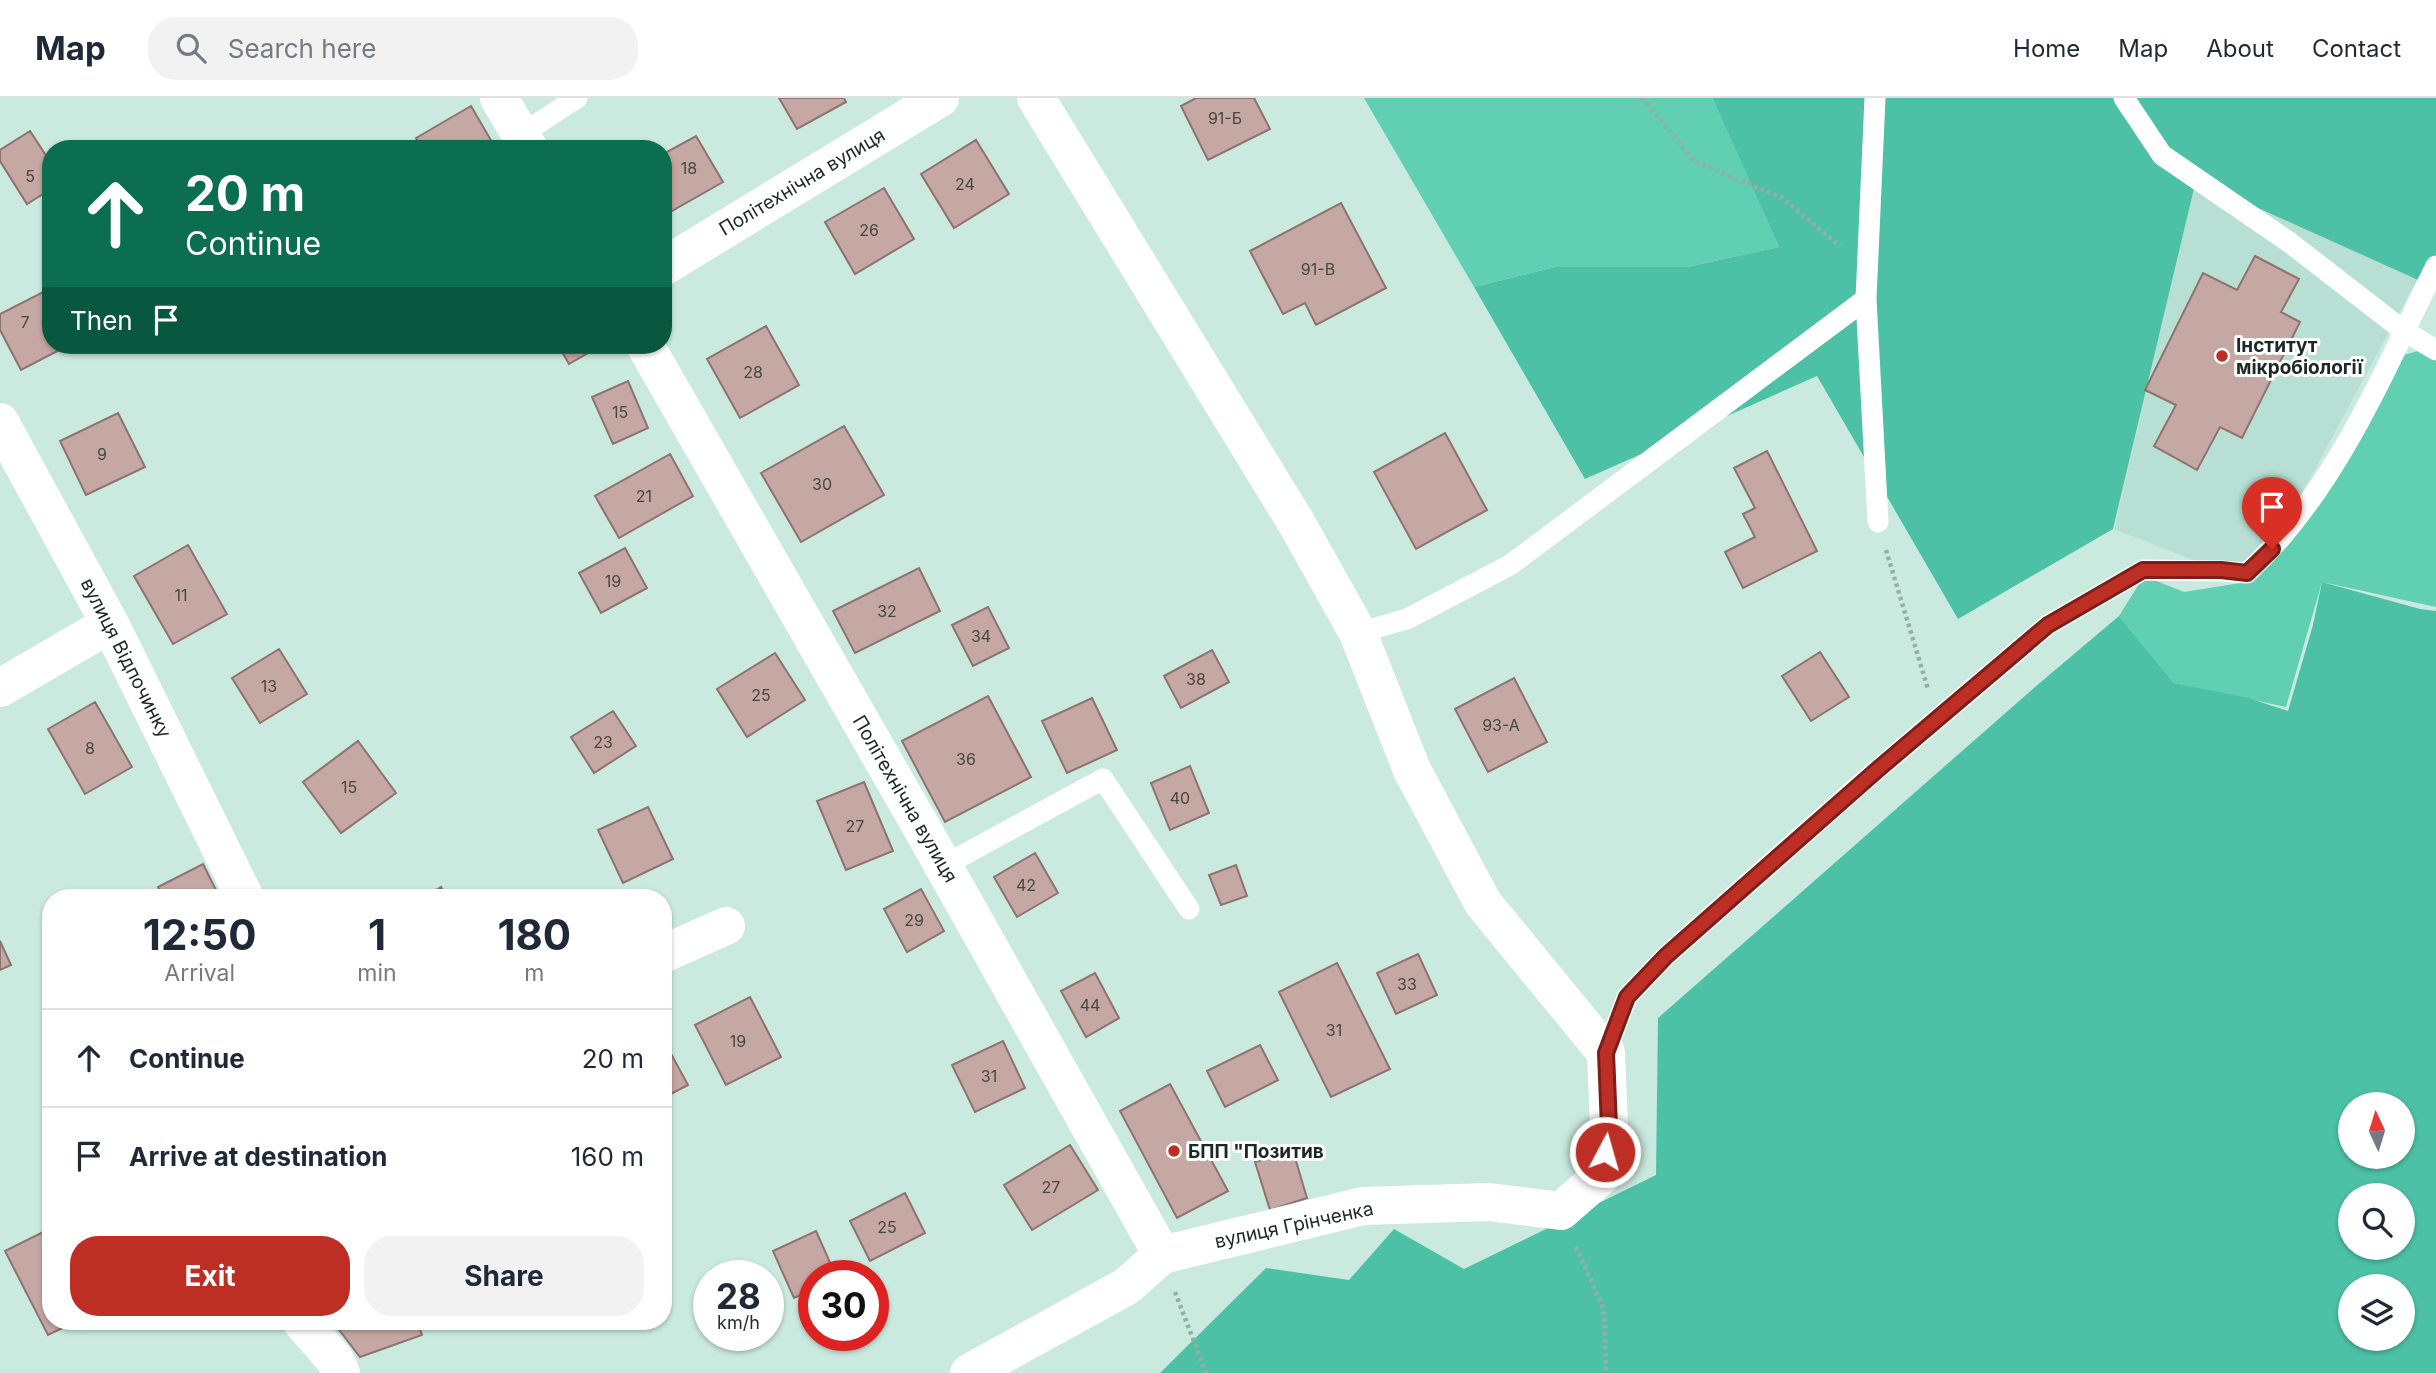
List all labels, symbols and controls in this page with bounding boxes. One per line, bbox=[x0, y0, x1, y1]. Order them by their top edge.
search box bbox=[148, 17, 638, 80]
text: Map bbox=[35, 28, 106, 68]
icon: search bbox=[172, 29, 210, 67]
text: Search here bbox=[228, 33, 376, 64]
text: Home bbox=[2013, 34, 2080, 63]
text: Map bbox=[2118, 34, 2168, 63]
text: About bbox=[2206, 34, 2274, 63]
text: Contact bbox=[2312, 34, 2401, 63]
house number: 91-Б bbox=[1208, 108, 1242, 128]
street label: Політехнічна вулиця bbox=[715, 123, 889, 241]
house number: 18 bbox=[681, 158, 697, 178]
text: 20 m bbox=[185, 164, 305, 223]
house number: 5 bbox=[25, 166, 35, 186]
icon: ahead bbox=[70, 168, 161, 259]
house number: 24 bbox=[955, 174, 975, 194]
house number: 26 bbox=[859, 220, 879, 240]
text: Continue bbox=[185, 224, 321, 263]
house number: 91-В bbox=[1301, 259, 1335, 279]
icon: arrive bbox=[147, 301, 185, 339]
text: Then bbox=[70, 305, 133, 336]
house number: 7 bbox=[20, 312, 30, 332]
place label: Інститут мікробіології bbox=[2236, 334, 2364, 379]
marker: Інститут мікробіології bbox=[2214, 348, 2230, 364]
house number: 28 bbox=[743, 362, 763, 382]
house number: 15 bbox=[612, 402, 628, 422]
house number: 9 bbox=[97, 444, 107, 464]
house number: 30 bbox=[812, 474, 832, 494]
pin bbox=[2242, 477, 2302, 549]
house number: 21 bbox=[636, 486, 652, 506]
icon: arrive bbox=[2253, 488, 2291, 526]
house number: 19 bbox=[605, 571, 621, 591]
street label: вулиця Відпочинку bbox=[76, 574, 176, 742]
house number: 11 bbox=[174, 585, 188, 605]
house number: 32 bbox=[877, 601, 897, 621]
house number: 34 bbox=[971, 626, 991, 646]
house number: 38 bbox=[1186, 669, 1206, 689]
house number: 13 bbox=[261, 676, 277, 696]
house number: 25 bbox=[751, 685, 771, 705]
street label: Політехнічна вулиця bbox=[848, 711, 962, 887]
house number: 93-А bbox=[1482, 715, 1520, 735]
house number: 23 bbox=[593, 732, 613, 752]
house number: 8 bbox=[85, 738, 95, 758]
house number: 36 bbox=[956, 749, 976, 769]
house number: 15 bbox=[341, 777, 357, 797]
house number: 40 bbox=[1170, 788, 1190, 808]
house number: 27 bbox=[846, 816, 864, 836]
house number: 42 bbox=[1016, 875, 1036, 895]
text: 12:50 bbox=[143, 909, 257, 960]
text: 1 bbox=[368, 909, 386, 960]
text: 180 bbox=[497, 909, 571, 960]
house number: 29 bbox=[904, 910, 924, 930]
text: Arrival bbox=[164, 959, 235, 987]
text: min bbox=[357, 959, 397, 987]
text: m bbox=[524, 959, 544, 987]
house number: 33 bbox=[1397, 974, 1417, 994]
house number: 44 bbox=[1080, 995, 1100, 1015]
house number: 31 bbox=[1326, 1020, 1342, 1040]
house number: 19 bbox=[730, 1031, 746, 1051]
icon: ahead bbox=[70, 1039, 108, 1077]
text: Continue bbox=[129, 1043, 245, 1074]
text: 20 m bbox=[582, 1043, 644, 1074]
house number: 31 bbox=[981, 1066, 997, 1086]
north arrow bbox=[2338, 1092, 2415, 1169]
map controls bbox=[2338, 1092, 2415, 1351]
position arrow bbox=[1568, 1115, 1642, 1189]
icon: arrive bbox=[70, 1137, 108, 1175]
place label: БПП "Позитив bbox=[1188, 1140, 1324, 1163]
text: Arrive at destination bbox=[129, 1141, 388, 1172]
text: 160 m bbox=[571, 1141, 644, 1172]
marker: БПП "Позитив bbox=[1166, 1143, 1182, 1159]
house number: 27 bbox=[1042, 1177, 1060, 1197]
button: search bbox=[2338, 1183, 2415, 1260]
street label: вулиця Грінченка bbox=[1213, 1197, 1375, 1253]
house number: 25 bbox=[877, 1217, 897, 1237]
button: Exit bbox=[70, 1236, 350, 1316]
button: Share bbox=[364, 1236, 644, 1316]
speed limit sign: 30 bbox=[798, 1260, 889, 1351]
button: layers bbox=[2338, 1274, 2415, 1351]
text: 28 bbox=[716, 1275, 761, 1317]
text: km/h bbox=[717, 1312, 760, 1333]

